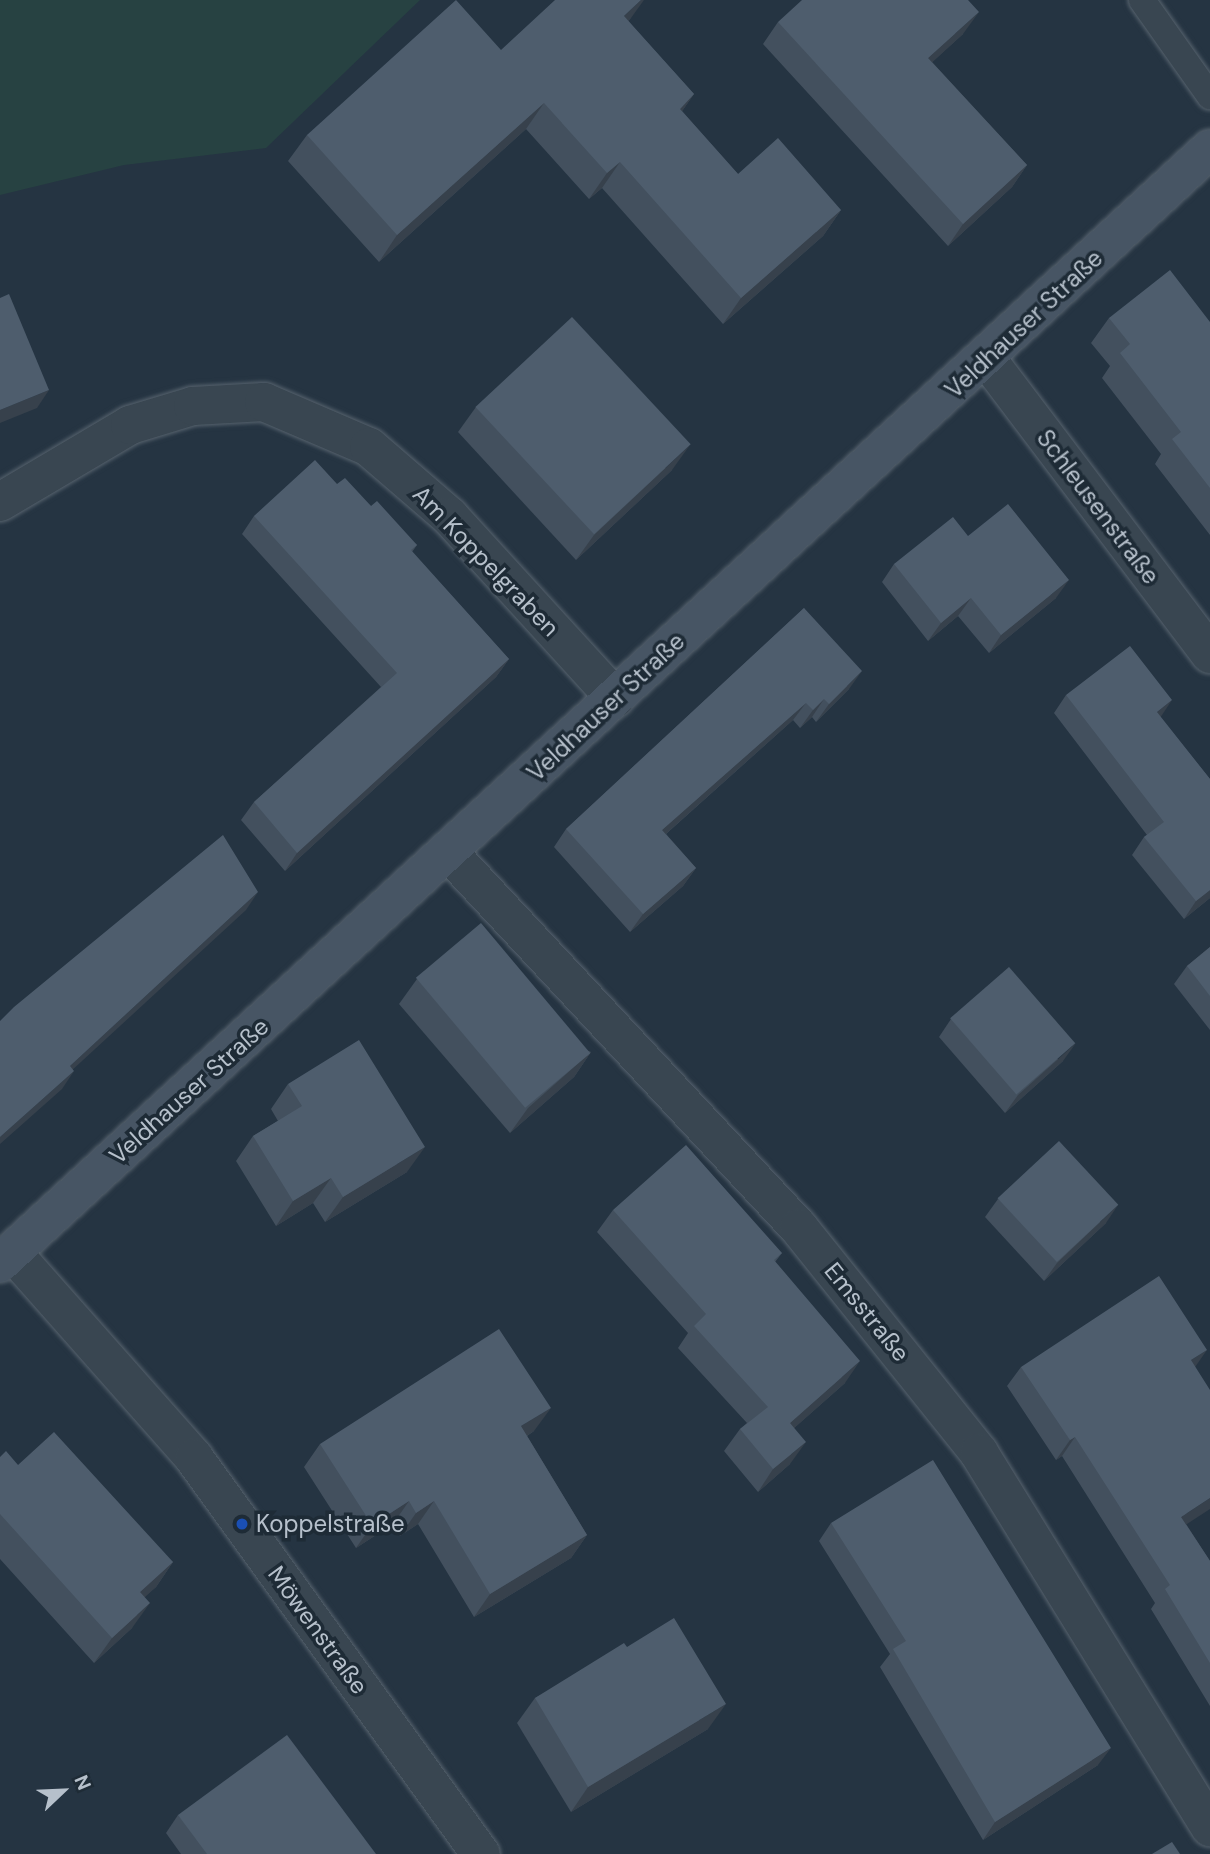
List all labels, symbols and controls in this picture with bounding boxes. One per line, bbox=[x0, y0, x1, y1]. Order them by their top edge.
street label: Veldhauser Straße bbox=[939, 244, 1109, 404]
street label: Schleusenstraße bbox=[1031, 424, 1165, 590]
street label: Am Koppelgraben bbox=[407, 480, 565, 642]
street label: Veldhauser Straße bbox=[521, 627, 691, 787]
street label: Veldhauser Straße bbox=[103, 1012, 275, 1170]
street label: Emsstraße bbox=[818, 1257, 916, 1367]
place label: Koppelstraße bbox=[256, 1510, 405, 1538]
marker: Koppelstraße bbox=[234, 1516, 250, 1532]
street label: Möwenstraße bbox=[262, 1560, 374, 1700]
north arrow bbox=[28, 1756, 98, 1826]
text: N bbox=[69, 1771, 97, 1794]

